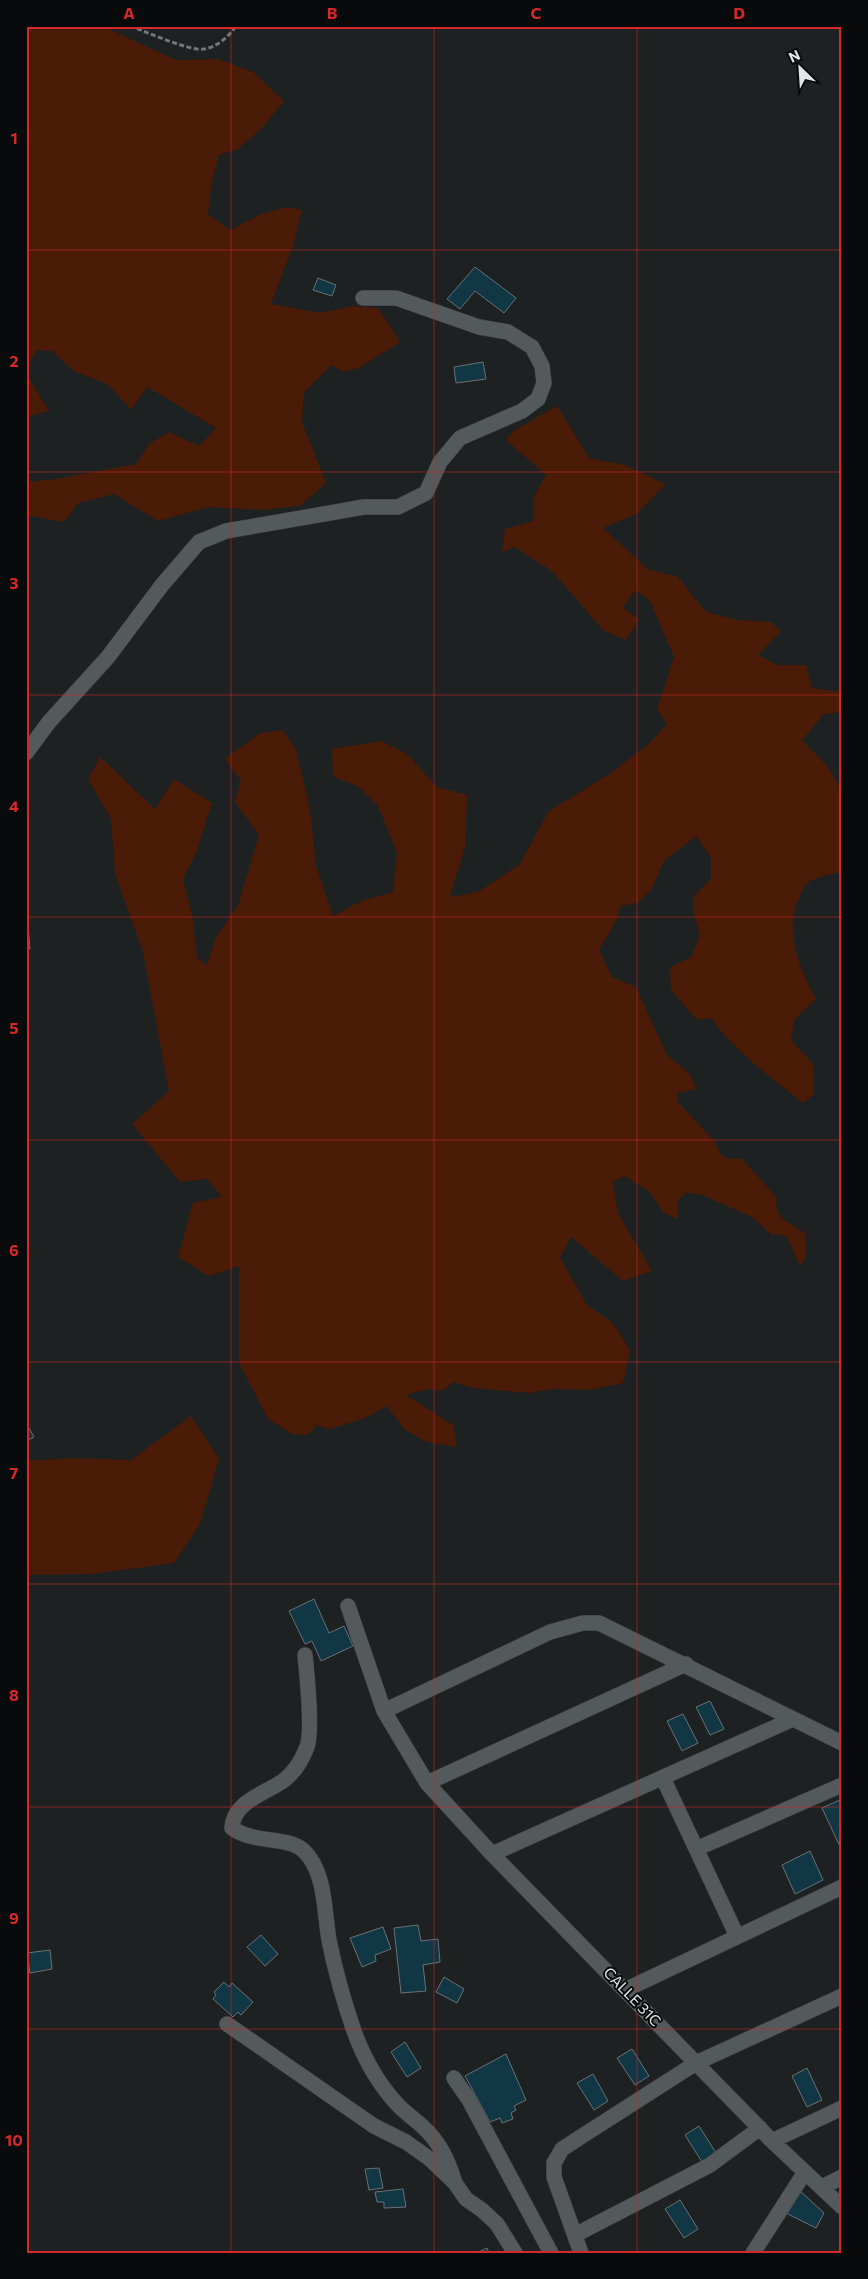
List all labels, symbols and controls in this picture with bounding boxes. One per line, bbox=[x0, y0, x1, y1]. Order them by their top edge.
text: A bbox=[123, 3, 135, 22]
text: B bbox=[327, 3, 338, 22]
text: C bbox=[531, 3, 542, 22]
text: D bbox=[733, 3, 745, 22]
north arrow bbox=[776, 42, 826, 92]
text: N bbox=[786, 46, 803, 66]
text: 1 bbox=[10, 128, 18, 147]
text: 2 bbox=[9, 351, 19, 370]
text: 3 bbox=[9, 573, 19, 592]
text: 4 bbox=[9, 796, 19, 815]
text: 5 bbox=[9, 1018, 19, 1037]
text: 6 bbox=[9, 1240, 19, 1259]
text: 7 bbox=[10, 1463, 19, 1482]
text: 8 bbox=[9, 1685, 19, 1704]
text: 9 bbox=[9, 1908, 19, 1927]
street label: CALLE 31C bbox=[600, 1963, 665, 2029]
text: 10 bbox=[5, 2130, 23, 2149]

